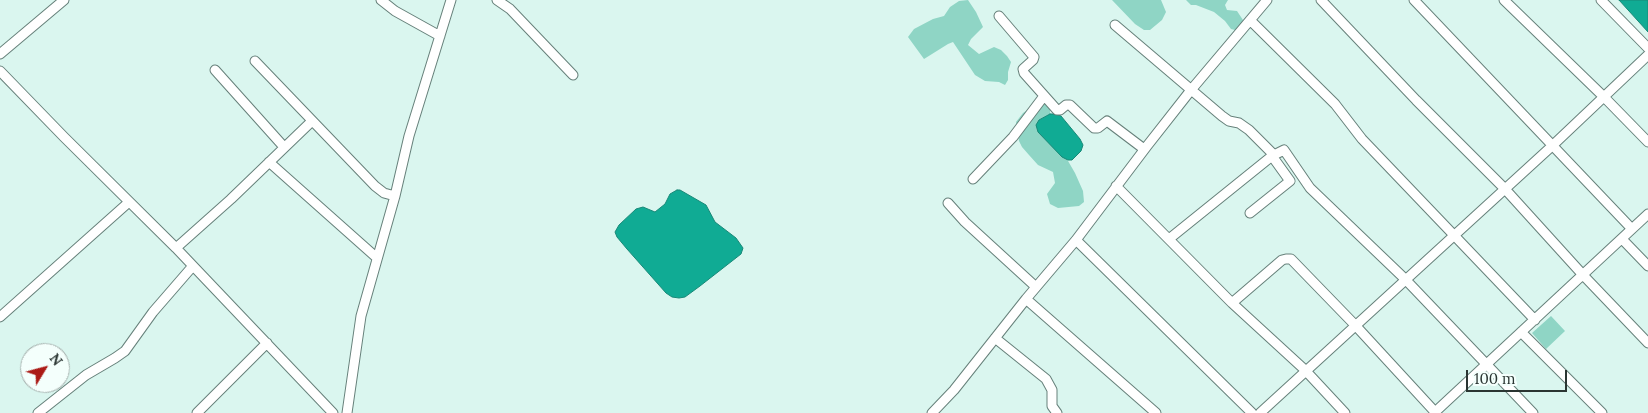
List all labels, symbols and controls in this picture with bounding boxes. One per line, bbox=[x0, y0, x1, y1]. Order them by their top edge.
north arrow bbox=[20, 343, 70, 393]
text: N bbox=[46, 350, 67, 369]
scale bar bbox=[1468, 360, 1569, 392]
text: 100 m bbox=[1474, 369, 1515, 388]

